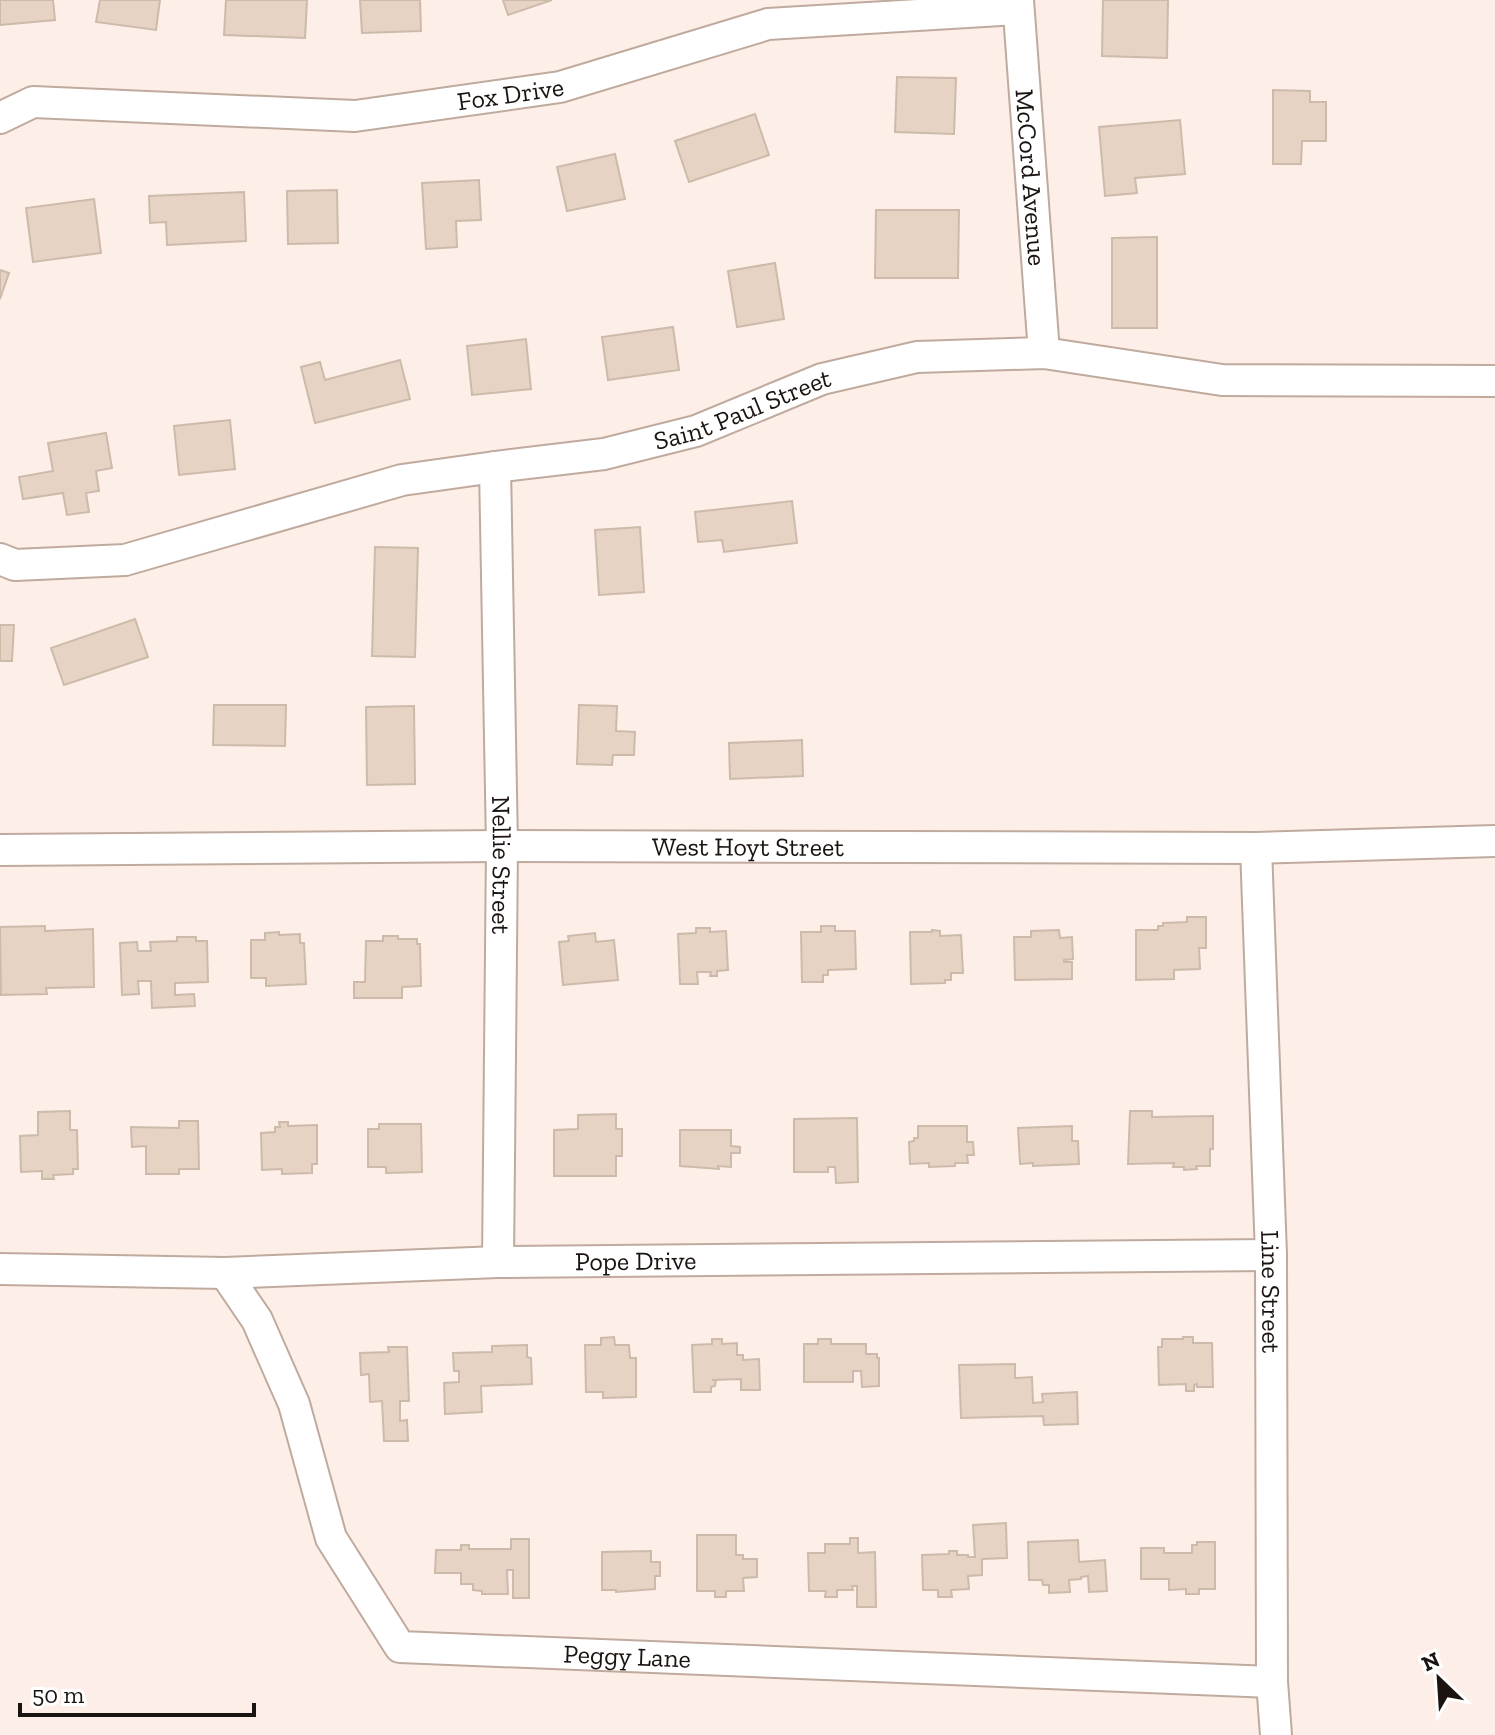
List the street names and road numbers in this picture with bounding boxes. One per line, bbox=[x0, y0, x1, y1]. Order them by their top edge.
street label: Fox Drive bbox=[455, 71, 566, 117]
street label: McCord Avenue bbox=[1009, 88, 1054, 267]
street label: Saint Paul Street bbox=[651, 361, 834, 457]
street label: Nellie Street bbox=[485, 795, 518, 935]
street label: West Hoyt Street bbox=[652, 830, 844, 863]
street label: Line Street bbox=[1254, 1230, 1287, 1354]
street label: Pope Drive bbox=[575, 1244, 697, 1277]
street label: Peggy Lane bbox=[563, 1638, 692, 1675]

